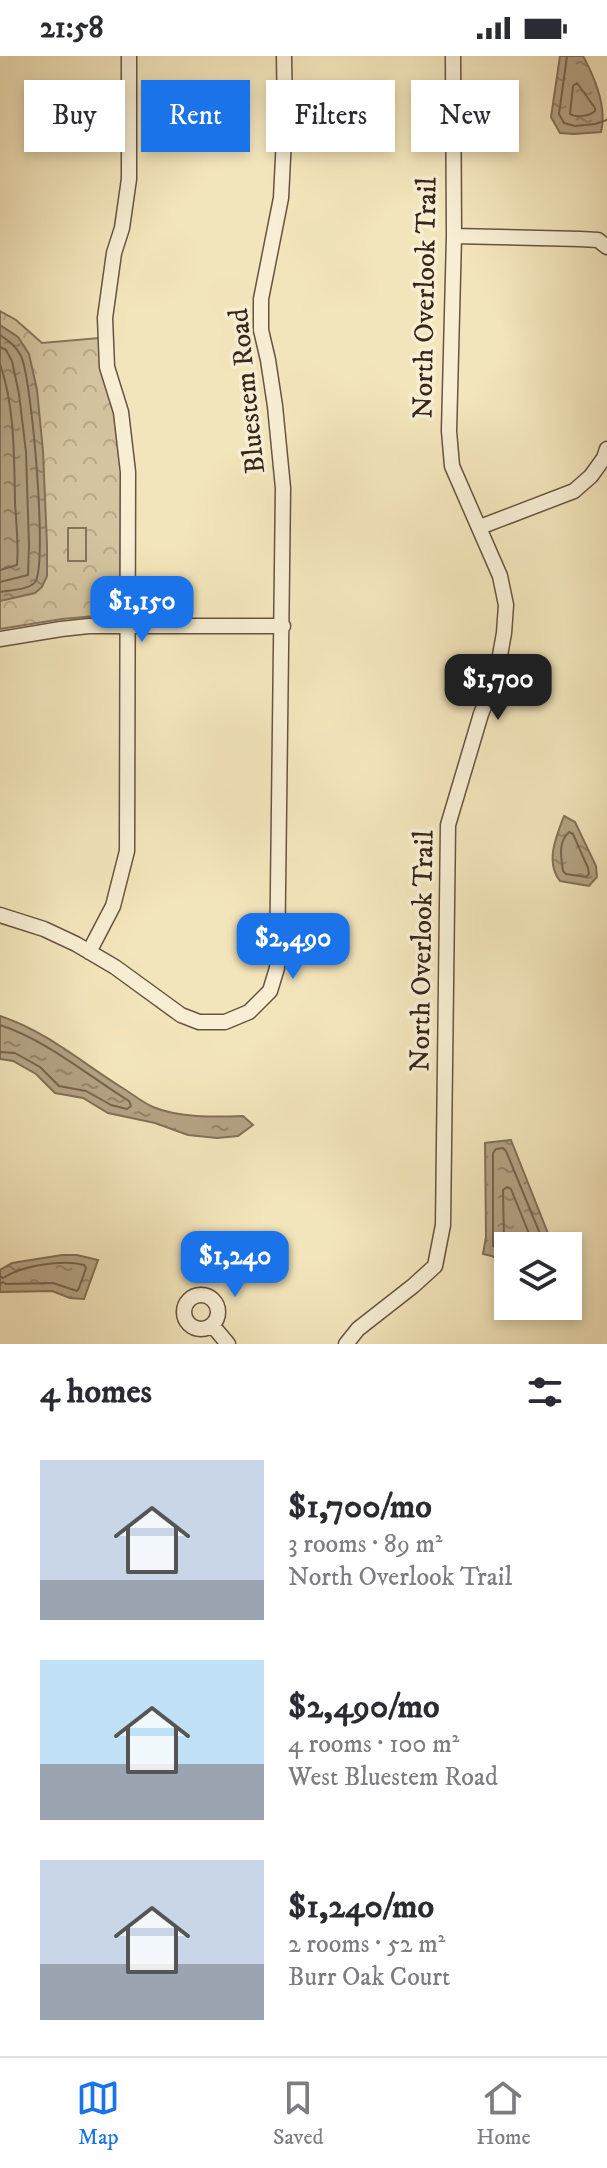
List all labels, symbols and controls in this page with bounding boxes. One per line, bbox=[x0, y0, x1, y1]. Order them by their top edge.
text: 21:58 bbox=[40, 10, 103, 47]
chip: Buy bbox=[24, 80, 125, 152]
chip: Rent bbox=[141, 80, 250, 152]
chip: Filters bbox=[266, 80, 395, 152]
chip: New bbox=[411, 80, 519, 152]
street label: North Overlook Trail bbox=[405, 176, 445, 419]
street label: Bluestem Road bbox=[221, 307, 273, 475]
pin: $1,150 bbox=[77, 576, 207, 644]
text: $1,150 bbox=[108, 585, 176, 618]
pin: $1,700 bbox=[433, 654, 563, 722]
text: $1,700 bbox=[463, 663, 533, 696]
street label: North Overlook Trail bbox=[402, 829, 442, 1072]
pin: $2,490 bbox=[228, 913, 358, 981]
text: $2,490 bbox=[255, 922, 331, 955]
pin: $1,240 bbox=[170, 1231, 300, 1299]
map controls bbox=[494, 1232, 582, 1320]
button: layers bbox=[494, 1232, 582, 1320]
text: $1,240 bbox=[199, 1240, 271, 1273]
icon: filters bbox=[523, 1370, 567, 1414]
text: 4 homes bbox=[40, 1371, 152, 1413]
text: $1,700/mo bbox=[288, 1486, 432, 1528]
icon: home bbox=[104, 1492, 200, 1588]
text: 3 rooms · 89 m² bbox=[288, 1528, 443, 1561]
text: North Overlook Trail bbox=[288, 1561, 512, 1594]
text: $2,490/mo bbox=[288, 1686, 439, 1728]
icon: home bbox=[104, 1692, 200, 1788]
text: 4 rooms · 100 m² bbox=[288, 1728, 459, 1761]
text: West Bluestem Road bbox=[288, 1761, 498, 1794]
text: $1,240/mo bbox=[288, 1886, 434, 1928]
icon: home bbox=[104, 1892, 200, 1988]
text: 2 rooms · 52 m² bbox=[288, 1928, 445, 1961]
text: Burr Oak Court bbox=[288, 1961, 450, 1994]
tab: Map bbox=[76, 2076, 120, 2151]
tab: Saved bbox=[273, 2076, 324, 2151]
tab: Home bbox=[476, 2076, 531, 2151]

